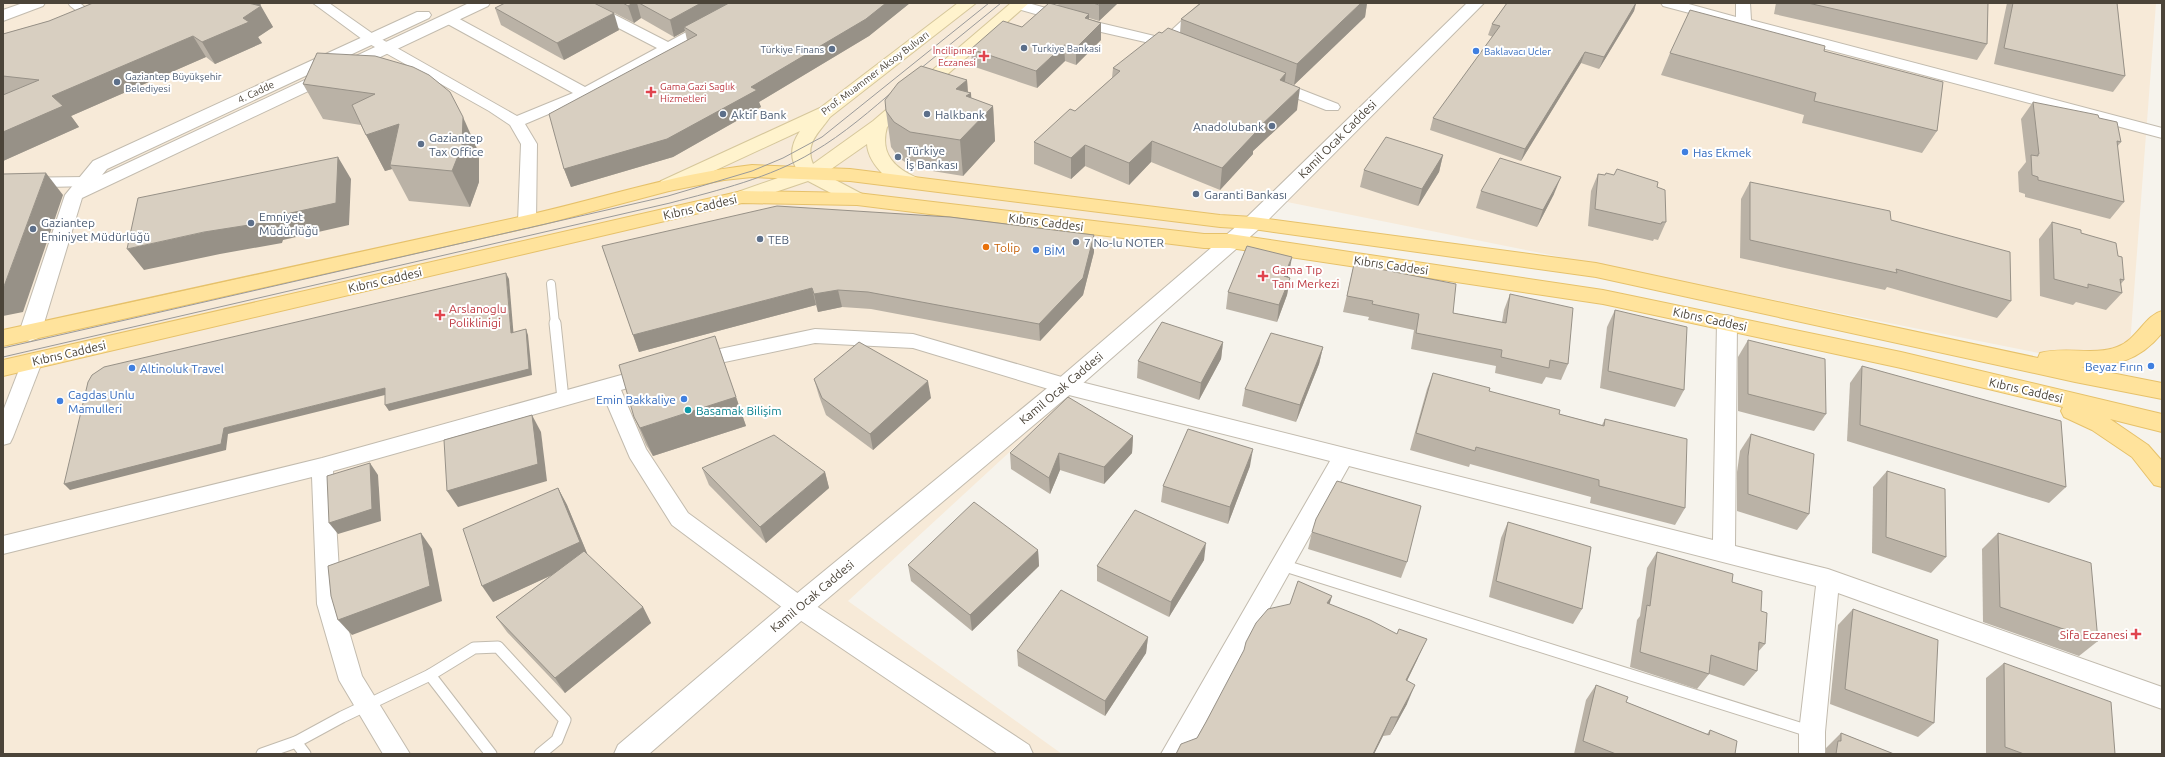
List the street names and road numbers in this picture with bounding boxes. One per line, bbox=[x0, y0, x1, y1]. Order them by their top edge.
street label: Prof. Muammer Aksoy Bulvarı bbox=[819, 29, 931, 117]
street label: 4. Cadde bbox=[236, 79, 276, 105]
street label: Kamil Ocak Caddesi bbox=[1295, 97, 1379, 181]
street label: Kıbrıs Caddesi bbox=[662, 192, 738, 222]
street label: Kıbrıs Caddesi bbox=[1008, 211, 1084, 233]
street label: Kıbrıs Caddesi bbox=[1353, 253, 1429, 277]
street label: Kıbrıs Caddesi bbox=[347, 265, 423, 295]
street label: Kıbrıs Caddesi bbox=[1672, 305, 1748, 333]
street label: Kıbrıs Caddesi bbox=[31, 338, 107, 368]
street label: Kamil Ocak Caddesi bbox=[1017, 349, 1105, 427]
street label: Kıbrıs Caddesi bbox=[1988, 375, 2064, 405]
street label: Kamil Ocak Caddesi bbox=[768, 557, 856, 635]

